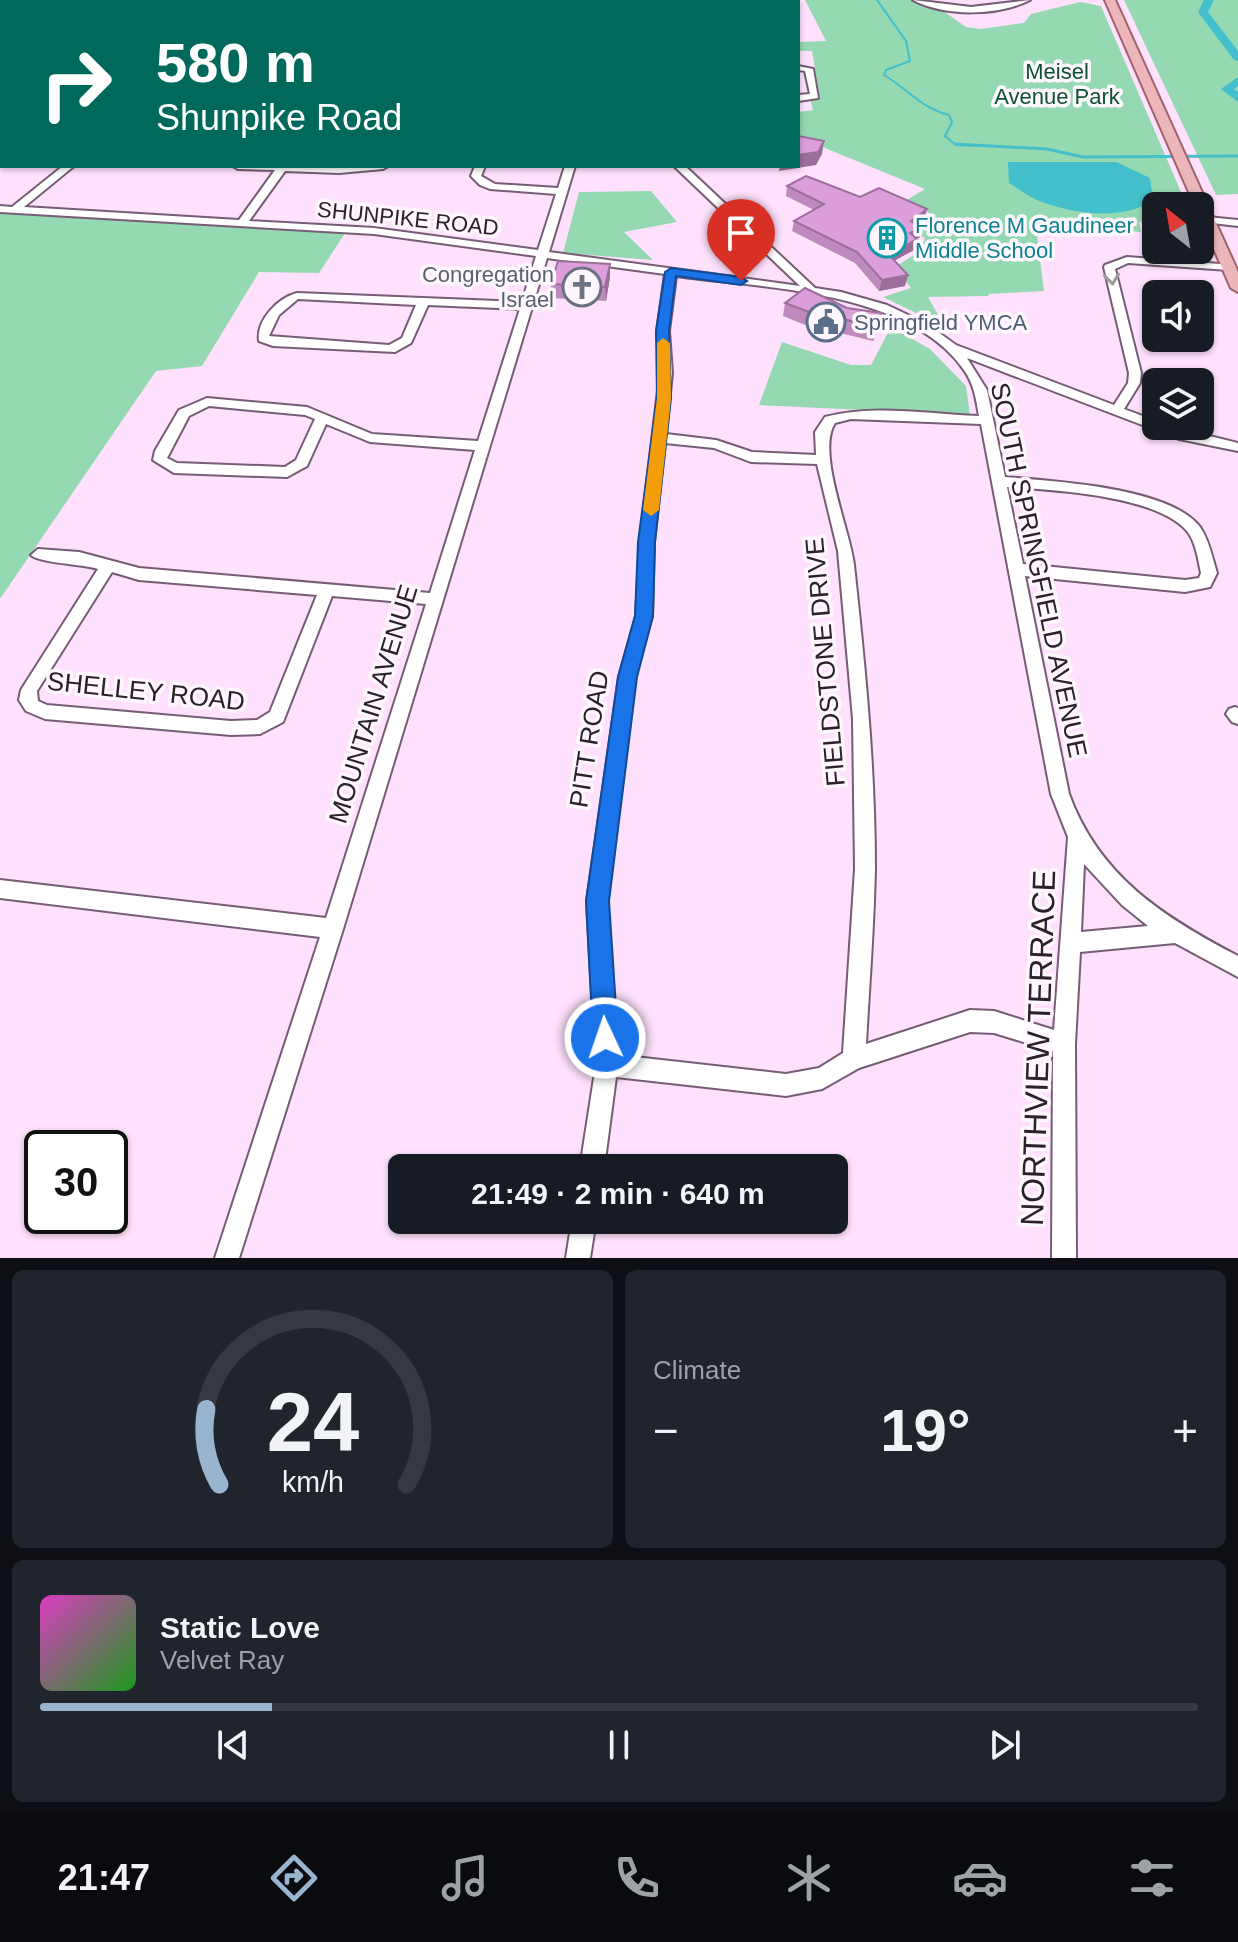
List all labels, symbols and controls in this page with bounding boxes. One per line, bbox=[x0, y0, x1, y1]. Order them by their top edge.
text: 580 m bbox=[156, 31, 315, 94]
icon: right bbox=[24, 32, 128, 136]
park label: Meisel Avenue Park bbox=[994, 59, 1121, 109]
text: Shunpike Road bbox=[156, 97, 402, 138]
north arrow bbox=[1142, 192, 1214, 264]
map controls bbox=[1142, 192, 1214, 440]
street label: SHUNPIKE ROAD bbox=[316, 197, 500, 240]
pin bbox=[707, 199, 775, 281]
icon: arrive bbox=[719, 211, 763, 255]
place label: Florence M Gaudineer Middle School bbox=[915, 213, 1134, 263]
building icon: Florence M Gaudineer Middle School bbox=[866, 217, 908, 259]
place label: Congregation Israel bbox=[422, 262, 554, 312]
church icon: Congregation Israel bbox=[561, 266, 603, 308]
one-way arrow bbox=[1103, 272, 1120, 286]
button: sound bbox=[1142, 280, 1214, 352]
public building icon: Springfield YMCA bbox=[805, 301, 847, 343]
place label: Springfield YMCA bbox=[854, 310, 1028, 335]
button: layers bbox=[1142, 368, 1214, 440]
street label: SOUTH SPRINGFIELD AVENUE bbox=[985, 380, 1093, 760]
street label: FIELDSTONE DRIVE bbox=[799, 536, 851, 788]
street label: MOUNTAIN AVENUE bbox=[322, 581, 424, 827]
street label: SHELLEY ROAD bbox=[46, 666, 246, 716]
street label: PITT ROAD bbox=[563, 668, 615, 810]
street label: NORTHVIEW TERRACE bbox=[1014, 869, 1062, 1227]
position arrow bbox=[563, 996, 647, 1080]
speed limit sign: 30 bbox=[24, 1130, 128, 1234]
text: 21:49 · 2 min · 640 m bbox=[471, 1177, 765, 1210]
text: Climate bbox=[653, 1355, 741, 1385]
text: 24 bbox=[266, 1376, 359, 1469]
text: 19° bbox=[880, 1397, 971, 1464]
text: − bbox=[653, 1406, 679, 1455]
text: + bbox=[1172, 1406, 1198, 1455]
text: km/h bbox=[282, 1466, 343, 1498]
text: Static Love bbox=[160, 1611, 320, 1644]
text: Velvet Ray bbox=[160, 1645, 284, 1675]
icon: previous bbox=[211, 1723, 255, 1767]
icon: pause bbox=[597, 1723, 641, 1767]
icon: next bbox=[983, 1723, 1027, 1767]
icon: directions bbox=[266, 1850, 322, 1906]
icon: music bbox=[437, 1850, 493, 1906]
icon: phone bbox=[609, 1850, 665, 1906]
icon: climate bbox=[781, 1850, 837, 1906]
icon: car bbox=[952, 1850, 1008, 1906]
icon: filters bbox=[1124, 1850, 1180, 1906]
text: 21:47 bbox=[58, 1857, 150, 1898]

